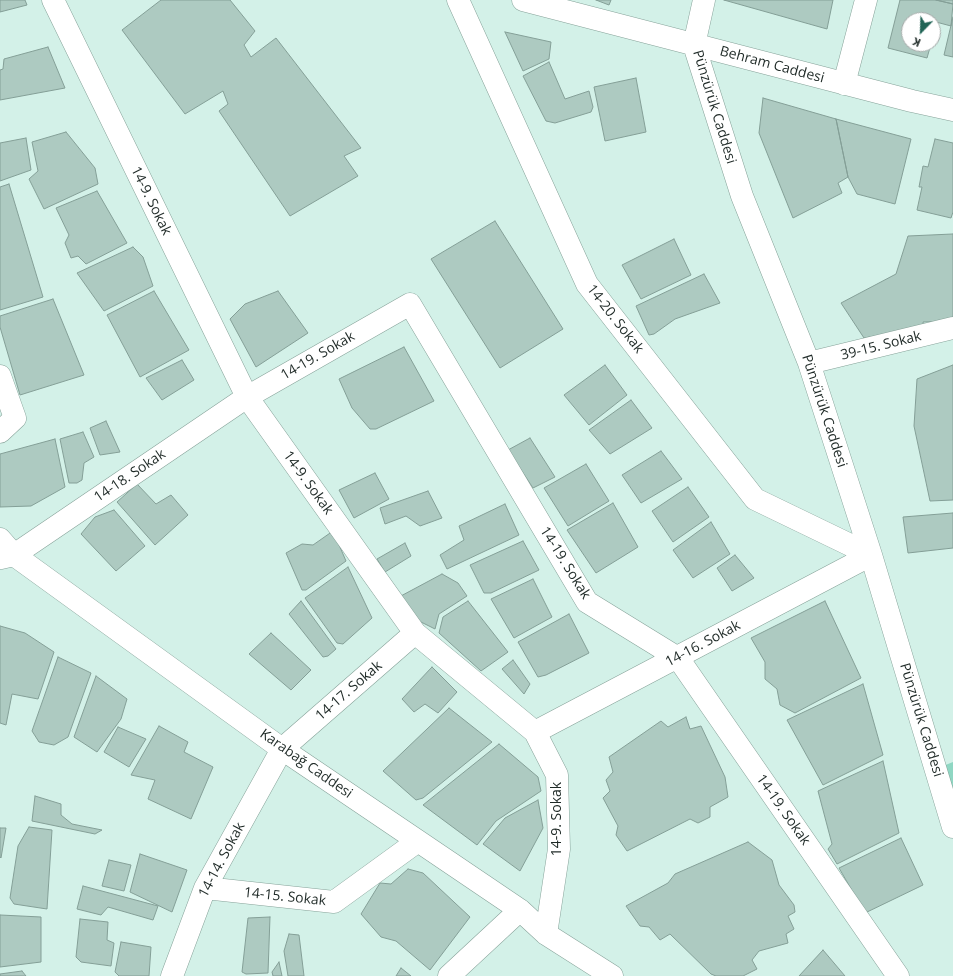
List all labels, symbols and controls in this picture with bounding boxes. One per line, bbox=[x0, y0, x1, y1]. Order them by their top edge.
north arrow bbox=[901, 12, 941, 52]
text: K bbox=[910, 34, 923, 51]
street label: Behram Caddesi bbox=[718, 43, 826, 87]
street label: Pünzürük Caddesi bbox=[689, 48, 739, 166]
street label: 14-9. Sokak bbox=[127, 164, 175, 238]
street label: 14-20. Sokak bbox=[583, 281, 647, 357]
street label: 14-19. Sokak bbox=[278, 328, 358, 384]
street label: 39-15. Sokak bbox=[839, 328, 923, 364]
street label: Pünzürük Caddesi bbox=[798, 352, 850, 470]
street label: 14-18. Sokak bbox=[91, 446, 169, 506]
street label: 14-9. Sokak bbox=[279, 448, 337, 518]
street label: 14-19. Sokak bbox=[536, 524, 594, 602]
street label: 14-16. Sokak bbox=[663, 617, 743, 671]
street label: 14-17. Sokak bbox=[312, 658, 386, 724]
street label: Pünzürük Caddesi bbox=[896, 661, 946, 779]
street label: Karabağ Caddesi bbox=[256, 726, 356, 802]
street label: 14-19. Sokak bbox=[752, 771, 814, 849]
street label: 14-9. Sokak bbox=[549, 782, 565, 856]
street label: 14-14. Sokak bbox=[195, 820, 249, 900]
street label: 14-15. Sokak bbox=[243, 884, 327, 910]

